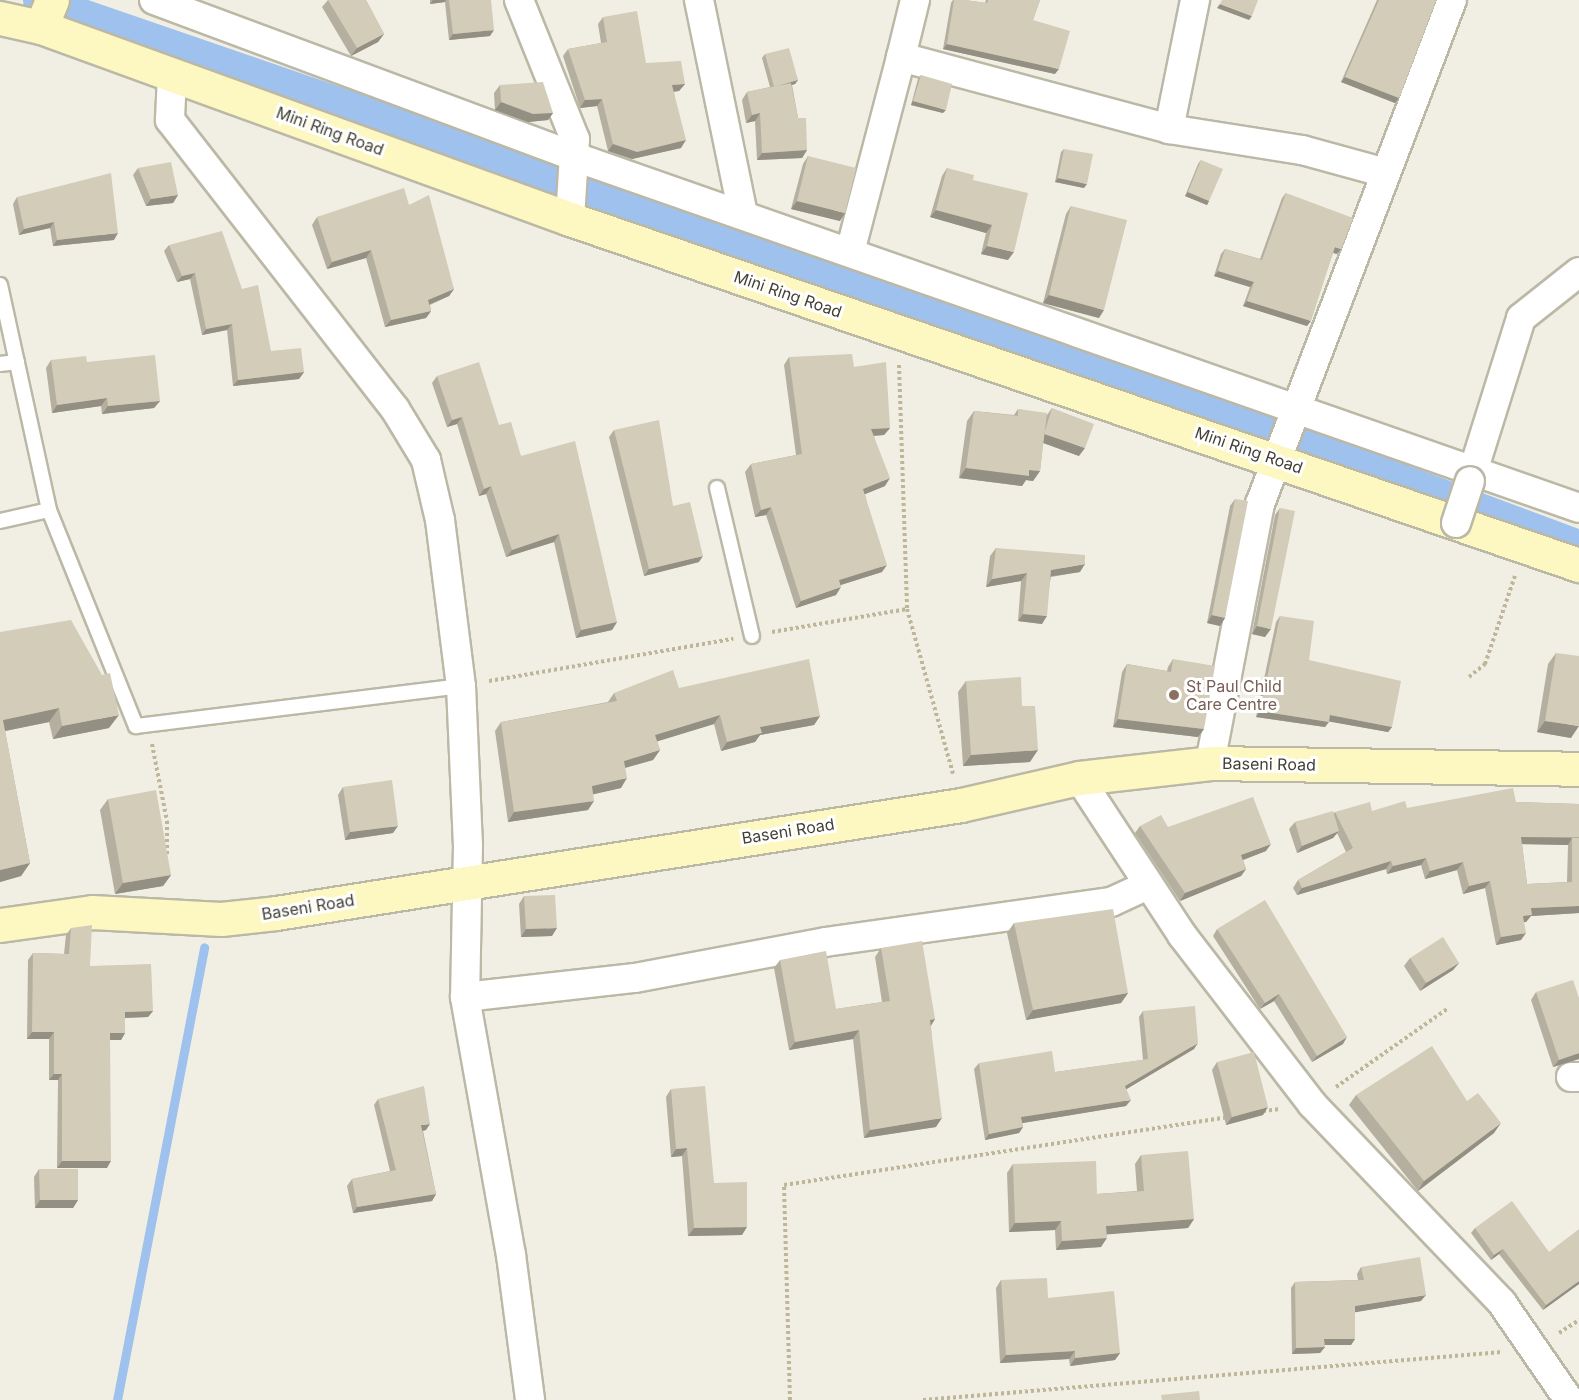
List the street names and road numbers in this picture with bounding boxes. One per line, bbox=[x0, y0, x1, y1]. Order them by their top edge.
street label: Mini Ring Road bbox=[274, 103, 386, 159]
street label: Mini Ring Road bbox=[732, 267, 844, 321]
street label: Mini Ring Road bbox=[1193, 423, 1305, 477]
street label: Baseni Road bbox=[1222, 754, 1316, 774]
street label: Baseni Road bbox=[740, 814, 836, 848]
street label: Baseni Road bbox=[260, 890, 356, 924]

